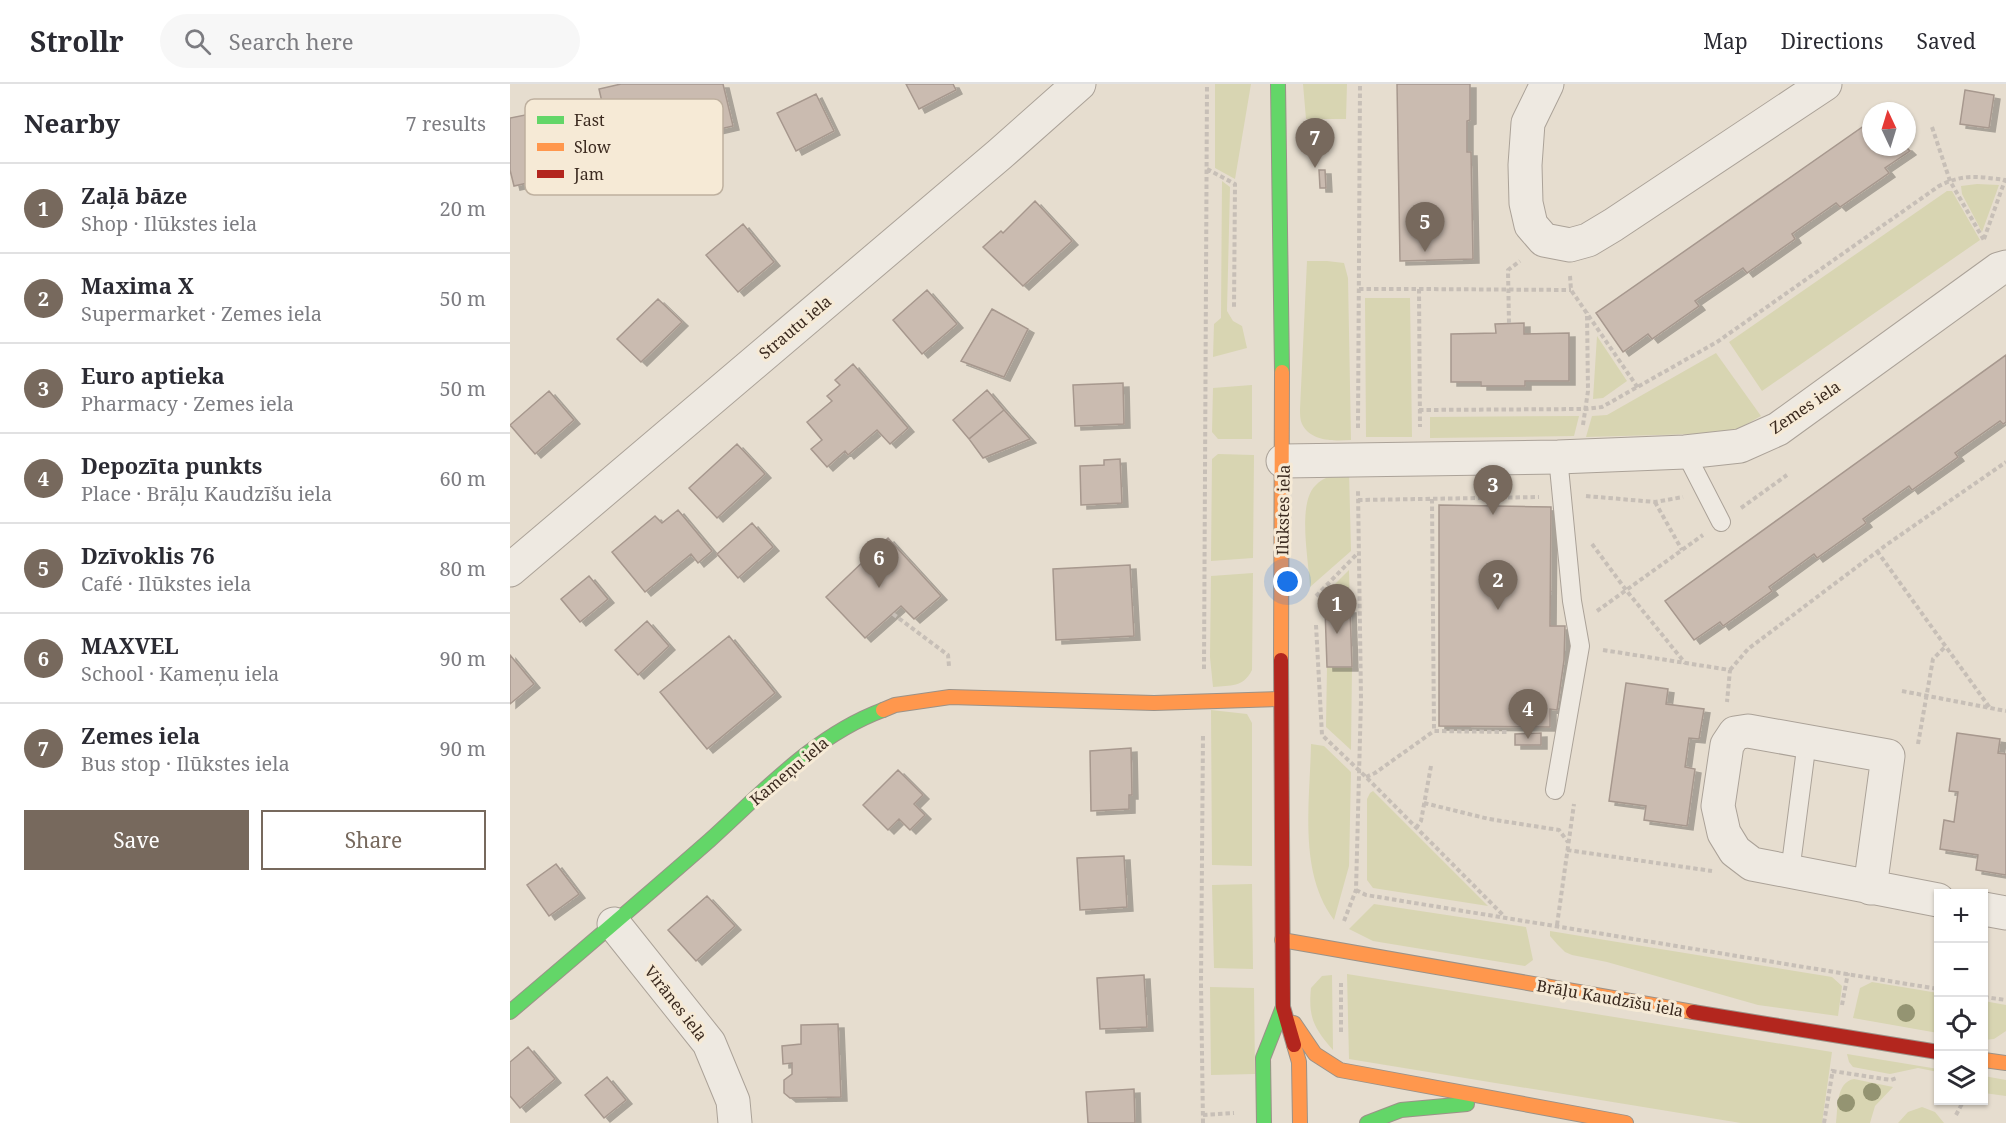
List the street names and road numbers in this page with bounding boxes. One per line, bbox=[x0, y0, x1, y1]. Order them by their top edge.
street label: Strautu iela bbox=[754, 290, 836, 364]
street label: Zemes iela bbox=[1765, 375, 1845, 439]
street label: Ilūkstes iela bbox=[1271, 464, 1295, 556]
street label: Kameņu iela bbox=[745, 732, 833, 810]
street label: Virānes iela bbox=[640, 961, 712, 1045]
street label: Brāļu Kaudzīšu iela bbox=[1535, 974, 1685, 1022]

